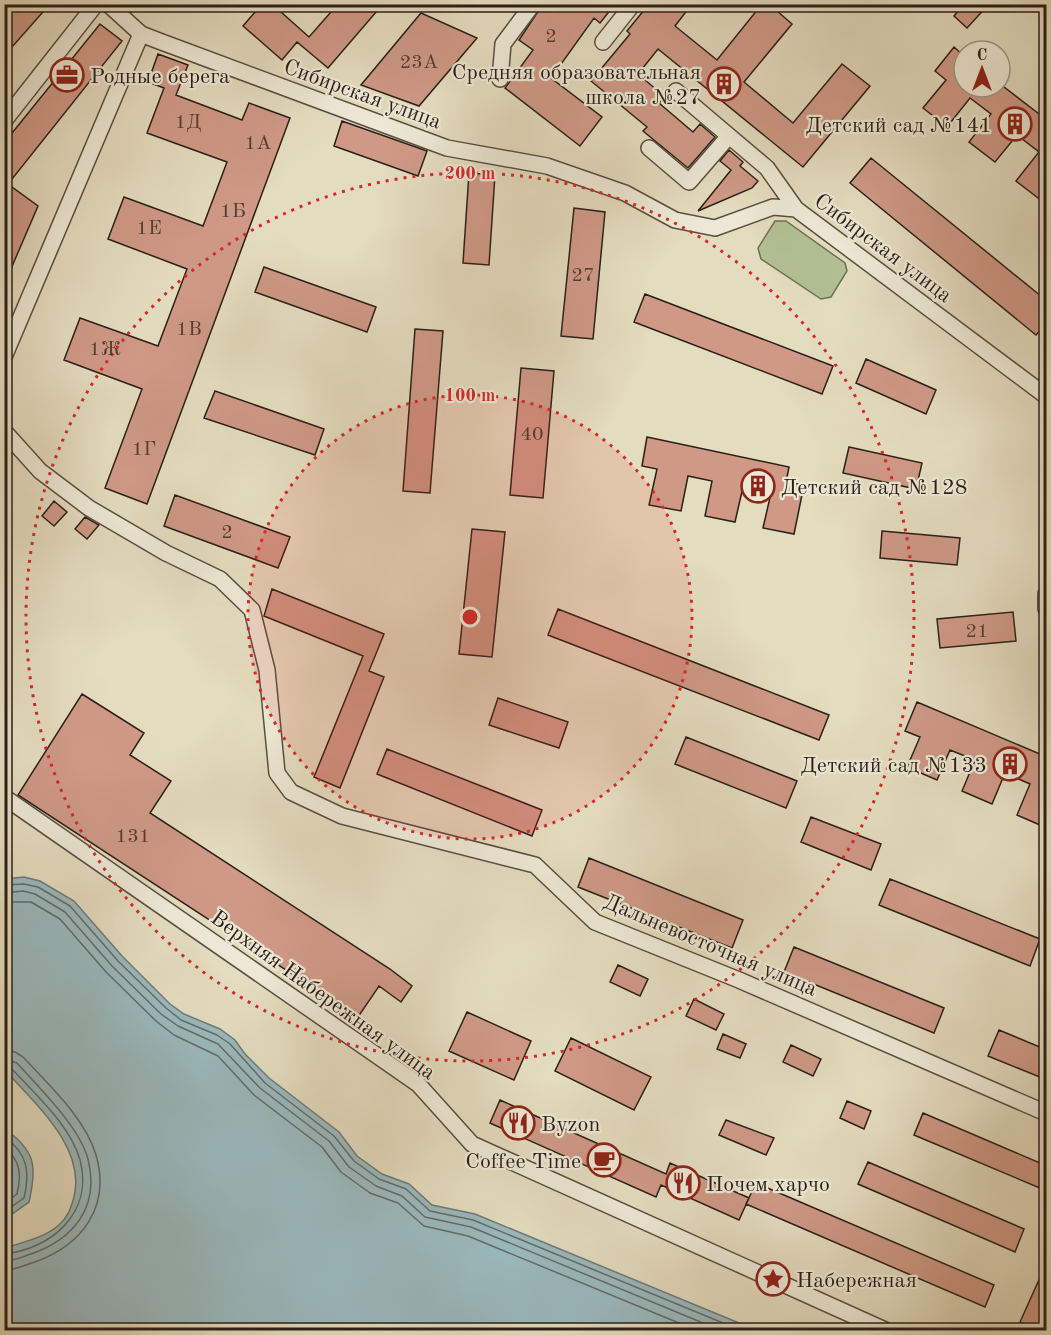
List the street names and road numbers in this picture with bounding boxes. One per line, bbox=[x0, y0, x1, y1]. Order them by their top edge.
street label: Сибирская улица bbox=[281, 56, 444, 134]
street label: Сибирская улица bbox=[810, 190, 956, 307]
street label: Дальневосточная улица bbox=[600, 891, 820, 1001]
street label: Верхняя Набережная улица bbox=[206, 907, 439, 1085]

